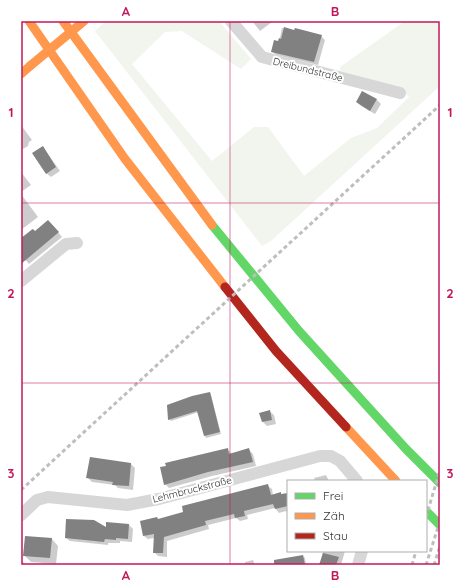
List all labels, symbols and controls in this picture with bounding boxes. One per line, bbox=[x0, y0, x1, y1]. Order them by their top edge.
text: A bbox=[122, 3, 131, 19]
text: B bbox=[331, 3, 339, 19]
street label: Dreibundstraße bbox=[271, 54, 345, 85]
text: 1 bbox=[8, 104, 14, 120]
text: 1 bbox=[447, 104, 453, 120]
text: 2 bbox=[7, 285, 15, 301]
text: 2 bbox=[446, 285, 454, 301]
text: 3 bbox=[8, 465, 15, 481]
text: 3 bbox=[447, 465, 454, 481]
street label: Lehmbruckstraße bbox=[151, 473, 234, 506]
legend bbox=[287, 480, 427, 552]
text: Frei bbox=[323, 488, 343, 503]
text: Zäh bbox=[323, 508, 345, 523]
text: Stau bbox=[323, 528, 348, 543]
text: A bbox=[122, 567, 131, 583]
text: B bbox=[331, 567, 339, 583]

